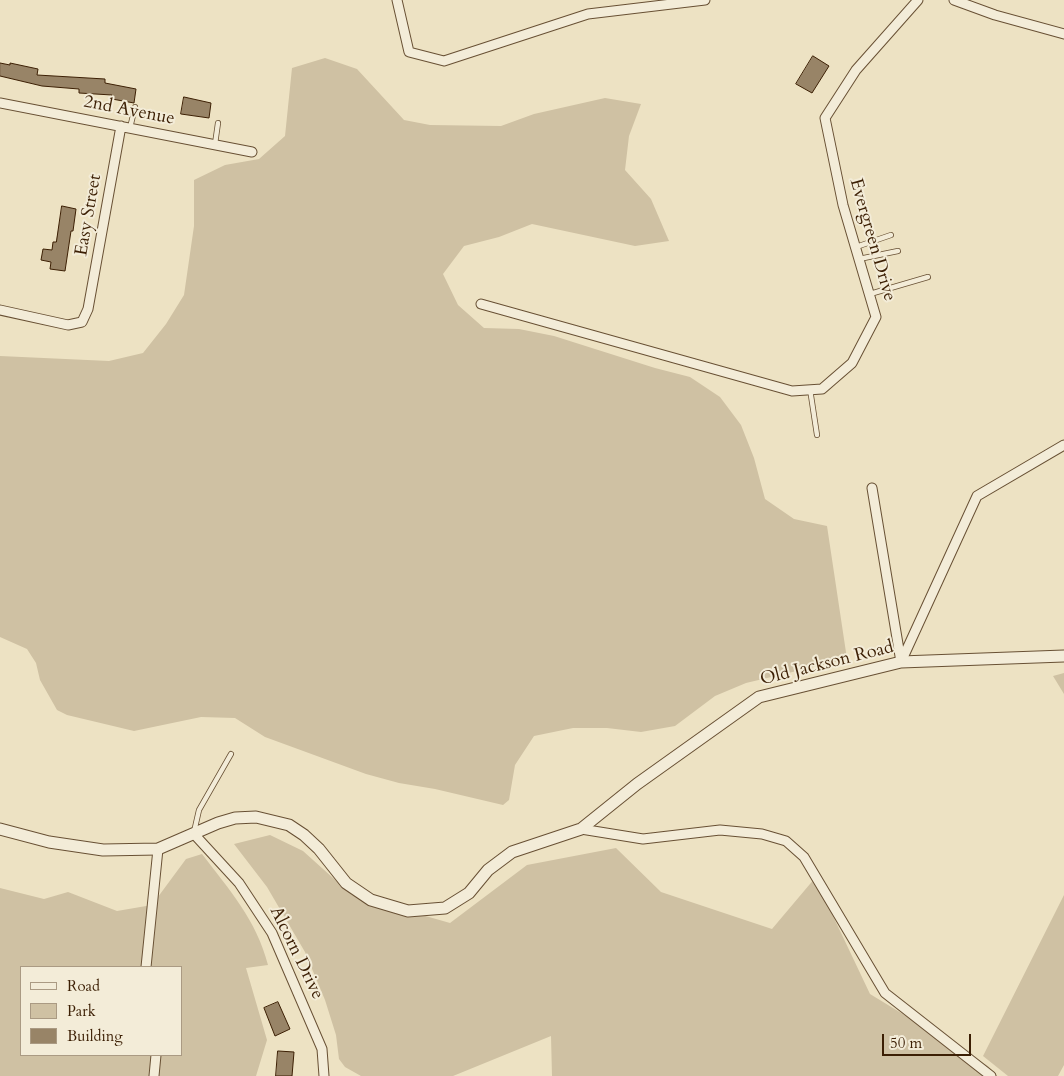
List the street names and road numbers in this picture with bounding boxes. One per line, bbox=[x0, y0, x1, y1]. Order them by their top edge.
street label: 2nd Avenue bbox=[82, 92, 176, 130]
street label: Easy Street bbox=[71, 172, 107, 258]
street label: Evergreen Drive bbox=[844, 176, 900, 304]
street label: Old Jackson Road bbox=[758, 637, 896, 691]
street label: Alcorn Drive bbox=[264, 903, 328, 1003]

